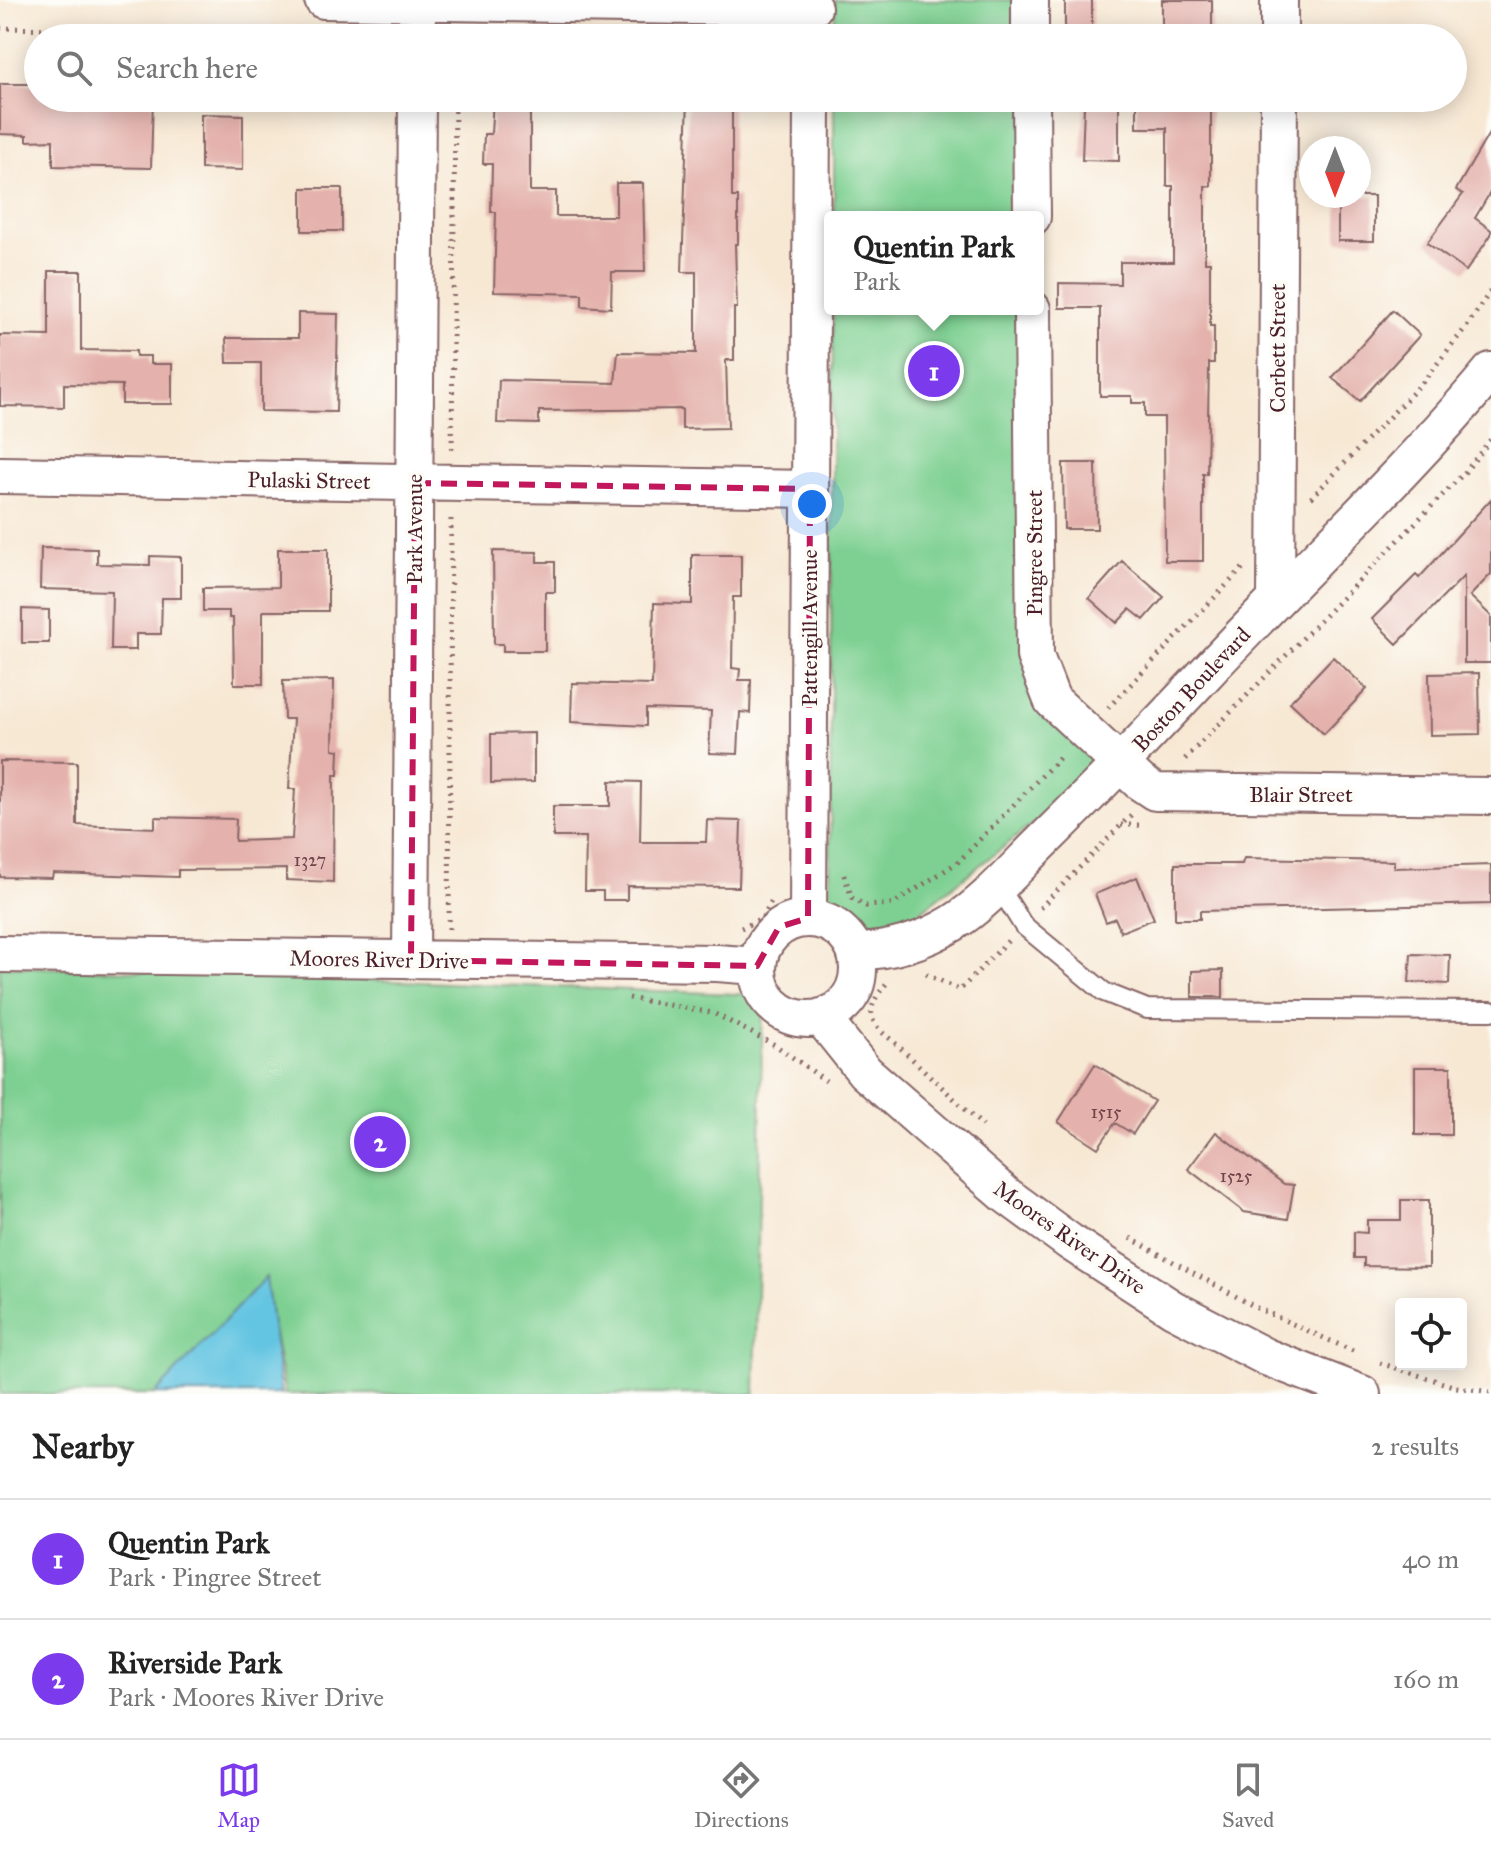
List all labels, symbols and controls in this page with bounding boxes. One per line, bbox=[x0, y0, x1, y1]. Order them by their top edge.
search box bbox=[24, 24, 1467, 112]
icon: search bbox=[52, 46, 96, 90]
text: Search here bbox=[116, 50, 258, 86]
north arrow bbox=[1299, 136, 1371, 208]
popup bbox=[824, 211, 1044, 315]
text: Quentin Park bbox=[853, 229, 1015, 265]
text: Park bbox=[853, 265, 900, 297]
street label: Corbett Street bbox=[1264, 283, 1291, 413]
pin: 1 bbox=[908, 341, 960, 401]
street label: Pulaski Street bbox=[247, 466, 371, 495]
street label: Park Avenue bbox=[401, 474, 428, 584]
your location bbox=[792, 484, 832, 524]
street label: Pingree Street bbox=[1021, 489, 1048, 616]
street label: Pattengill Avenue bbox=[796, 549, 823, 707]
street label: Boston Boulevard bbox=[1127, 621, 1256, 757]
street label: Blair Street bbox=[1249, 781, 1353, 808]
house number: 1327 bbox=[294, 849, 326, 871]
street label: Moores River Drive bbox=[289, 944, 469, 975]
house number: 1515 bbox=[1091, 1101, 1122, 1123]
pin: 2 bbox=[354, 1112, 406, 1172]
house number: 1525 bbox=[1220, 1165, 1253, 1187]
street label: Moores River Drive bbox=[988, 1175, 1151, 1300]
map controls bbox=[1395, 1298, 1467, 1370]
button: locate bbox=[1395, 1298, 1467, 1370]
text: Nearby bbox=[32, 1426, 134, 1467]
text: 2 results bbox=[1371, 1430, 1459, 1462]
text: Quentin Park bbox=[108, 1525, 270, 1561]
text: 1 bbox=[53, 1543, 63, 1575]
text: 40 m bbox=[1402, 1543, 1459, 1575]
text: Park · Pingree Street bbox=[108, 1561, 322, 1593]
text: Riverside Park bbox=[108, 1645, 282, 1681]
text: 2 bbox=[52, 1663, 64, 1695]
text: 160 m bbox=[1393, 1663, 1459, 1695]
text: Park · Moores River Drive bbox=[108, 1681, 384, 1713]
tab: Map bbox=[217, 1758, 261, 1833]
tab: Directions bbox=[694, 1758, 789, 1833]
tab: Saved bbox=[1222, 1758, 1274, 1833]

